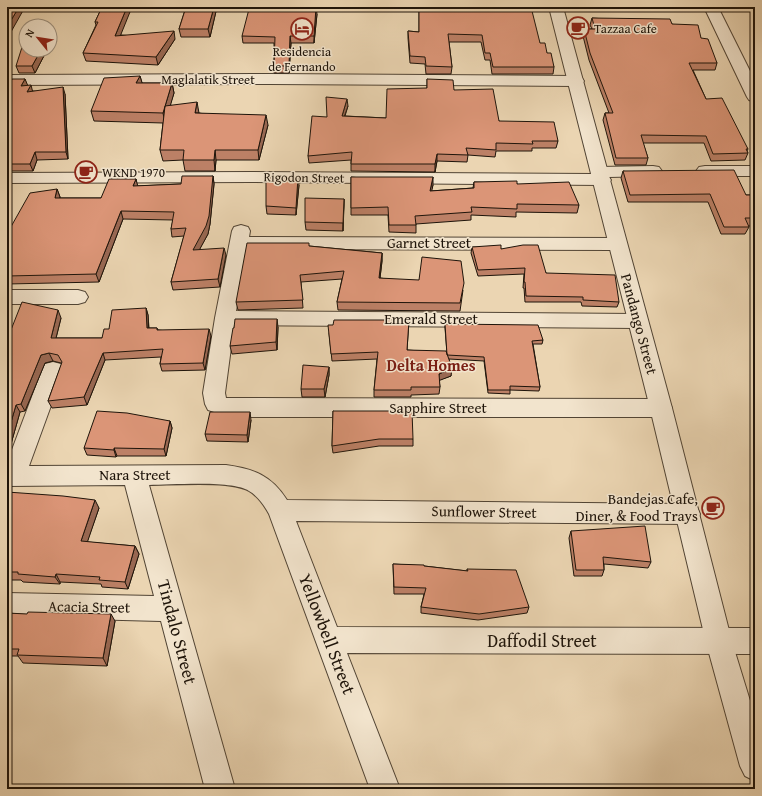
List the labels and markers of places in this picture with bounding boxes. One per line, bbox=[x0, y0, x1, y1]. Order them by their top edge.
cafe icon: Tazzaa Cafe bbox=[565, 15, 591, 41]
hotel icon: Residencia de Fernando bbox=[289, 16, 315, 42]
place label: Tazzaa Cafe bbox=[594, 19, 657, 38]
place label: Residencia de Fernando bbox=[268, 42, 336, 76]
cafe icon: WKND 1970 bbox=[73, 159, 99, 185]
place label: WKND 1970 bbox=[102, 163, 165, 182]
place label: Bandejas Cafe, Diner, & Food Trays bbox=[575, 488, 698, 526]
cafe icon: Bandejas Cafe, Diner, & Food Trays bbox=[700, 495, 726, 521]

